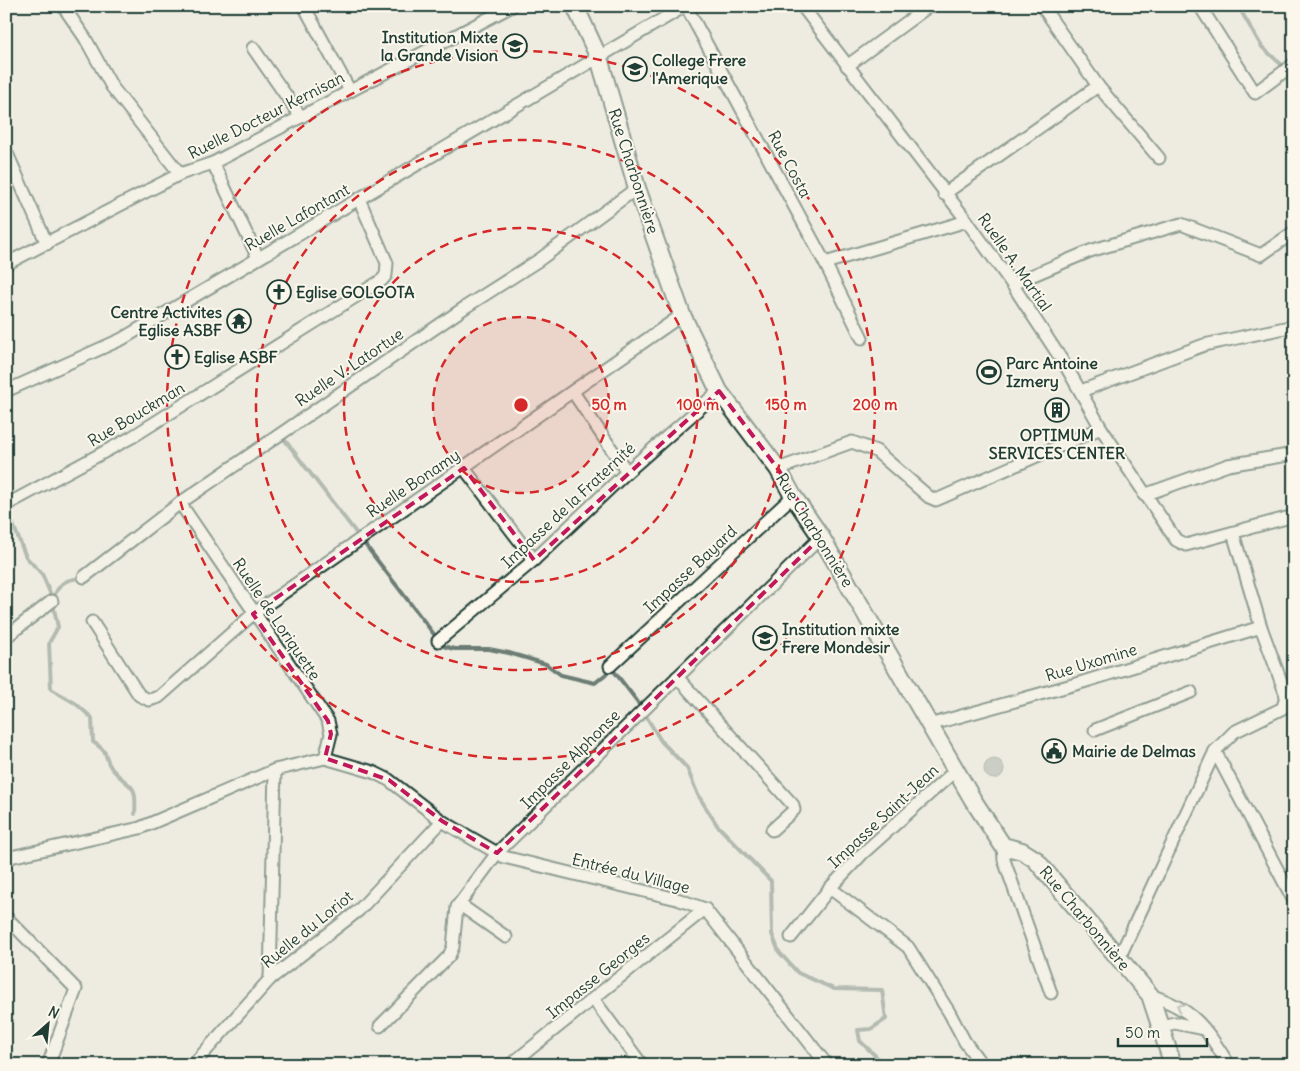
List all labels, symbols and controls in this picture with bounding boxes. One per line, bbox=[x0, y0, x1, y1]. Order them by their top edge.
place label: Institution Mixte la Grande Vision bbox=[381, 27, 498, 65]
school or university icon: Institution Mixte la Grande Vision bbox=[502, 33, 528, 59]
place label: College Frere l'Amerique bbox=[652, 50, 747, 89]
school or university icon: College Frere l'Amerique bbox=[622, 56, 648, 82]
street label: Ruelle Docteur Kernisan bbox=[184, 67, 348, 163]
street label: Rue Charbonnière bbox=[604, 106, 664, 236]
street label: Rue Costa bbox=[764, 127, 816, 201]
street label: Ruelle Lafontant bbox=[241, 179, 353, 255]
street label: Ruelle A. Martial bbox=[974, 209, 1056, 315]
church icon: Eglise GOLGOTA bbox=[266, 279, 292, 305]
place label: Eglise GOLGOTA bbox=[296, 282, 414, 303]
place label: Centre Activites Eglise ASBF bbox=[110, 302, 222, 341]
temple icon: Centre Activites Eglise ASBF bbox=[226, 308, 252, 334]
street label: Ruelle V. Latortue bbox=[291, 324, 407, 410]
church icon: Eglise ASBF bbox=[164, 344, 190, 370]
place label: Eglise ASBF bbox=[194, 347, 278, 368]
place label: Parc Antoine Izmery bbox=[1006, 353, 1098, 392]
sports icon: Parc Antoine Izmery bbox=[976, 359, 1002, 385]
street label: Rue Bouckman bbox=[84, 377, 188, 451]
text: 50 m bbox=[591, 395, 627, 414]
text: 100 m bbox=[677, 395, 719, 414]
text: 150 m bbox=[765, 395, 807, 414]
text: 200 m bbox=[853, 395, 897, 414]
centre of rings bbox=[512, 396, 530, 414]
building icon: OPTIMUM SERVICES CENTER bbox=[1044, 397, 1070, 423]
place label: OPTIMUM SERVICES CENTER bbox=[989, 425, 1126, 463]
street label: Impasse de la Fraternité bbox=[497, 438, 639, 572]
street label: Ruelle Bonamy bbox=[362, 444, 464, 522]
street label: Rue Charbonnière bbox=[772, 469, 858, 591]
street label: Impasse Bayard bbox=[639, 521, 741, 617]
street label: Ruelle de Loriquette bbox=[229, 554, 325, 684]
place label: Institution mixte Frere Mondesir bbox=[782, 619, 900, 657]
school or university icon: Institution mixte Frere Mondesir bbox=[752, 625, 778, 651]
street label: Rue Uxomine bbox=[1043, 639, 1139, 685]
street label: Impasse Alphonse bbox=[516, 705, 624, 813]
public building icon: Mairie de Delmas bbox=[1041, 738, 1067, 764]
place label: Mairie de Delmas bbox=[1072, 741, 1196, 761]
street label: Impasse Saint-Jean bbox=[824, 760, 942, 872]
street label: Entrée du Village bbox=[570, 849, 692, 897]
street label: Rue Charbonnière bbox=[1035, 862, 1135, 974]
street label: Ruelle du Loriot bbox=[257, 886, 357, 972]
street label: Impasse Georges bbox=[543, 927, 653, 1023]
north arrow bbox=[22, 998, 72, 1048]
text: N bbox=[46, 1002, 62, 1023]
one-way arrow bbox=[1177, 1003, 1186, 1013]
scale bar bbox=[1118, 1016, 1206, 1048]
text: 50 m bbox=[1125, 1023, 1160, 1042]

